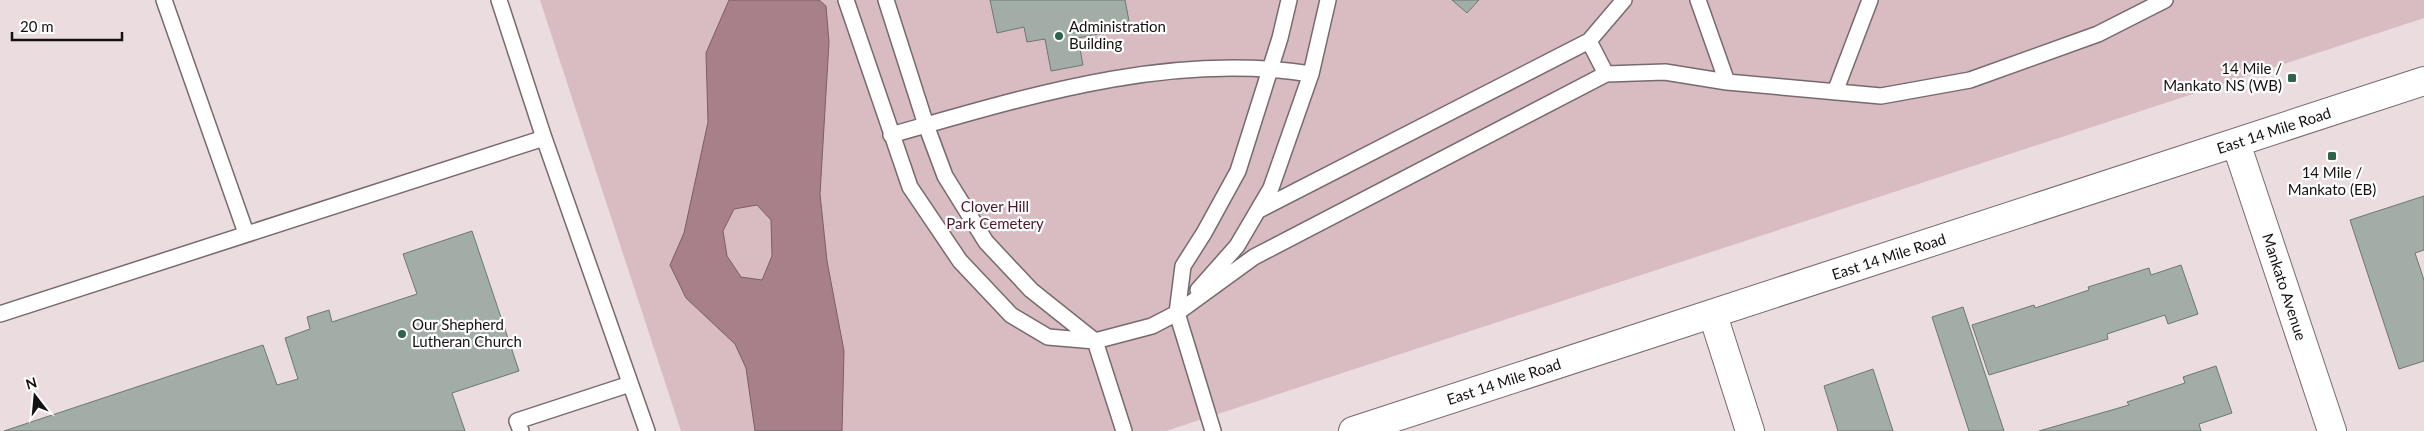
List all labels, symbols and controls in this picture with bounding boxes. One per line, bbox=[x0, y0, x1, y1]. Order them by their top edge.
scale bar bbox=[12, 10, 122, 42]
text: 20 m bbox=[20, 17, 54, 35]
place label: Administration Building bbox=[1069, 17, 1166, 52]
marker: Administration Building bbox=[1053, 30, 1065, 42]
place label: 14 Mile / Mankato NS (WB) bbox=[2163, 59, 2282, 94]
marker: 14 Mile / Mankato NS (WB) bbox=[2286, 72, 2298, 84]
street label: East 14 Mile Road bbox=[2214, 103, 2333, 157]
marker: 14 Mile / Mankato (EB) bbox=[2326, 150, 2338, 162]
place label: 14 Mile / Mankato (EB) bbox=[2288, 163, 2376, 198]
park label: Clover Hill Park Cemetery bbox=[946, 197, 1044, 232]
street label: East 14 Mile Road bbox=[1829, 229, 1948, 283]
street label: Mankato Avenue bbox=[2259, 231, 2311, 342]
place label: Our Shepherd Lutheran Church bbox=[412, 315, 522, 350]
marker: Our Shepherd Lutheran Church bbox=[396, 328, 408, 340]
street label: East 14 Mile Road bbox=[1444, 354, 1563, 408]
north arrow bbox=[10, 371, 60, 421]
text: N bbox=[24, 373, 39, 393]

